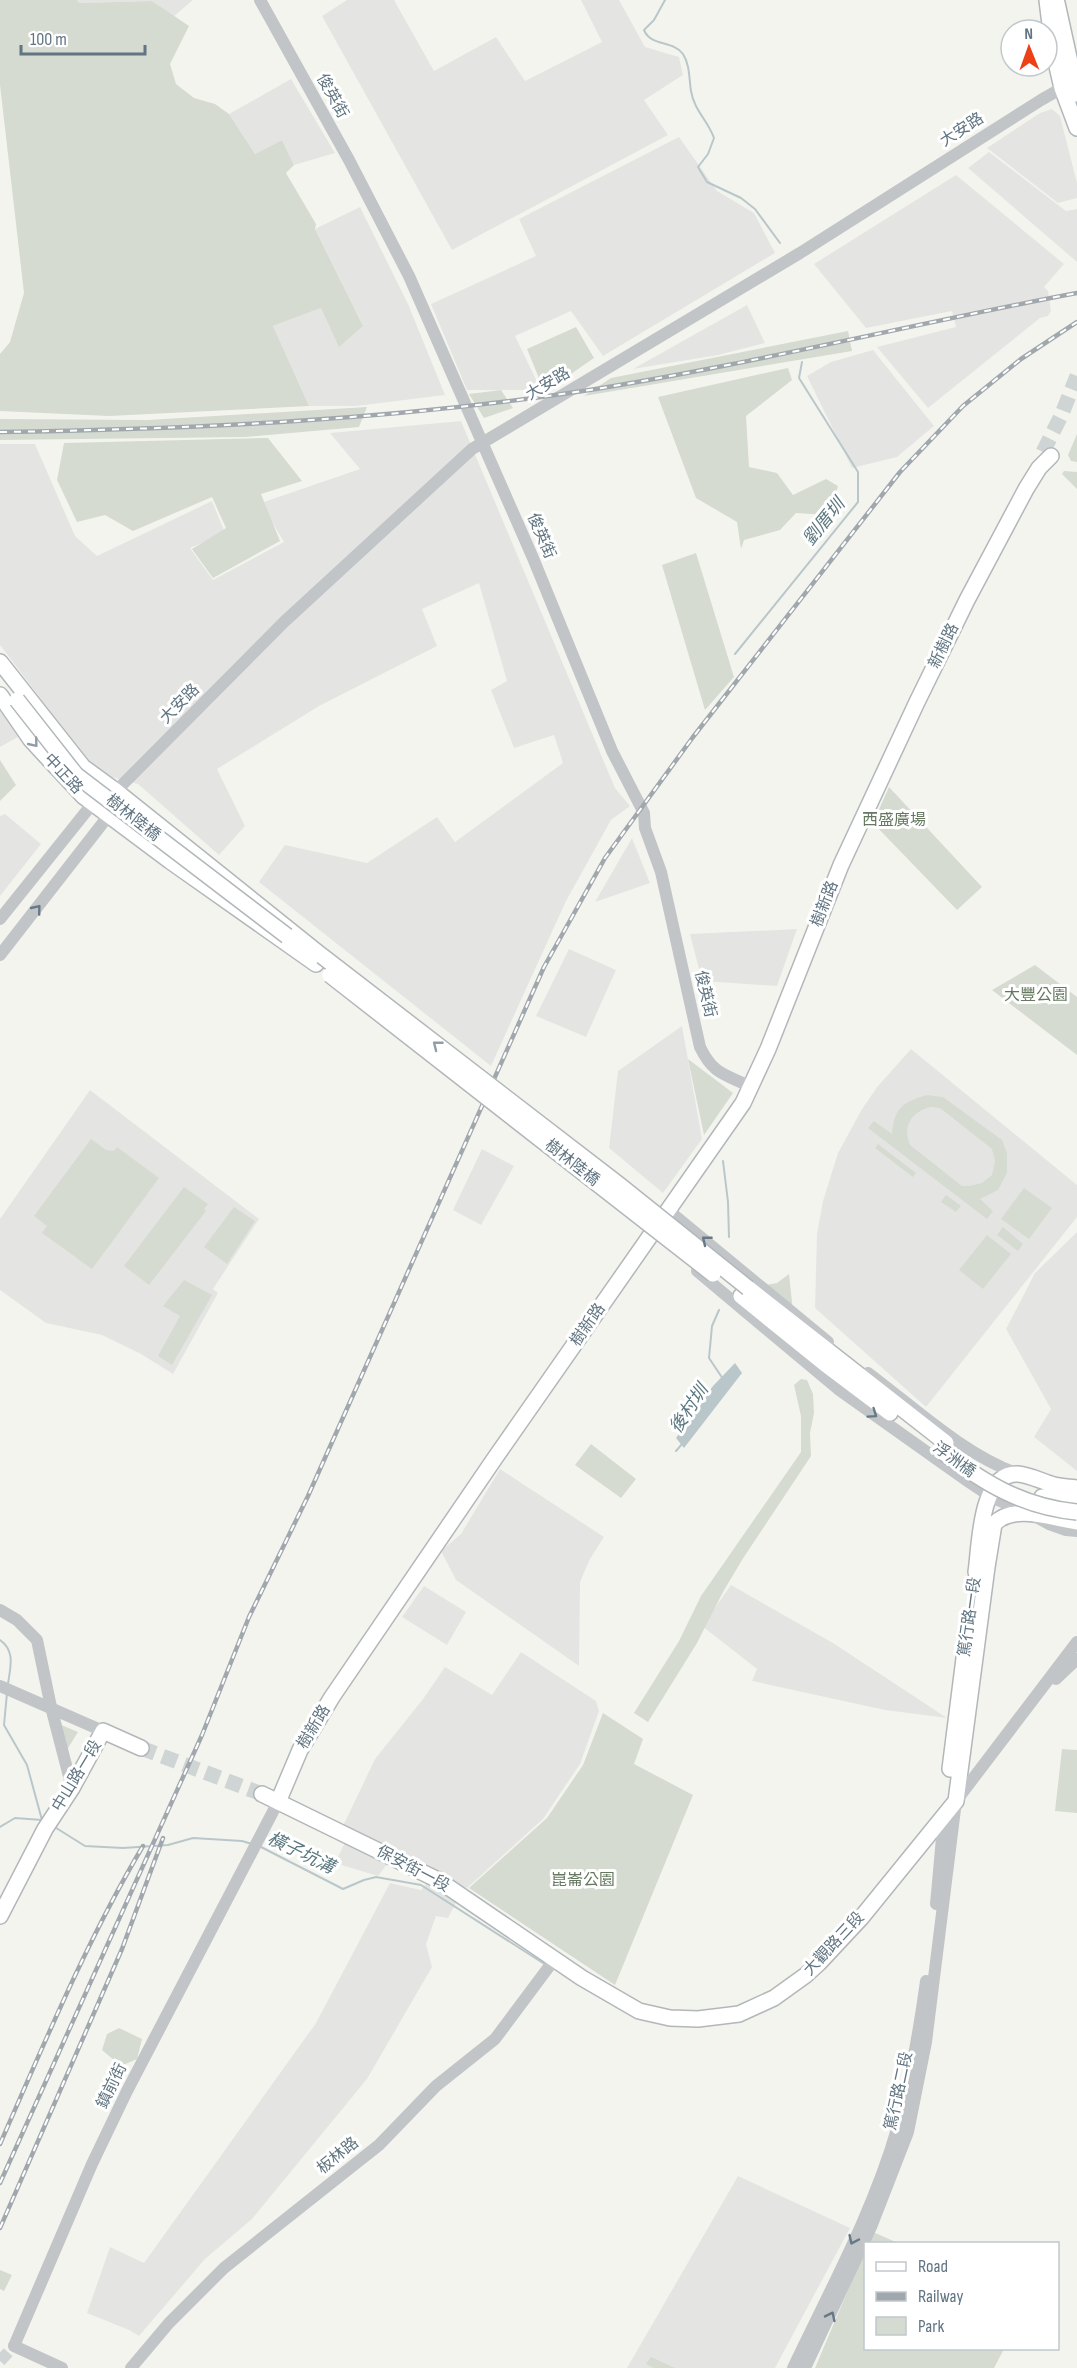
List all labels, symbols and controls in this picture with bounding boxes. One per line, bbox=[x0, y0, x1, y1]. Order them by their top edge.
scale bar bbox=[21, 18, 146, 56]
north arrow bbox=[999, 18, 1059, 78]
text: N bbox=[1024, 25, 1033, 44]
text: 100 m bbox=[30, 29, 67, 50]
street label: 俊英街 bbox=[312, 70, 352, 122]
street label: 大安路 bbox=[937, 109, 987, 151]
street label: 大安路 bbox=[523, 363, 573, 405]
water label: 劉厝圳 bbox=[799, 492, 851, 550]
street label: 俊英街 bbox=[523, 510, 559, 562]
street label: 新樹路 bbox=[925, 620, 963, 672]
street label: 大安路 bbox=[156, 680, 204, 728]
one-way arrow bbox=[27, 736, 38, 747]
street label: 中正路 bbox=[40, 750, 86, 798]
street label: 樹林陸橋 bbox=[102, 791, 164, 845]
park label: 西盛廣場 bbox=[862, 811, 926, 830]
street label: 樹新路 bbox=[808, 878, 842, 930]
one-way arrow bbox=[29, 905, 40, 916]
street label: 俊英街 bbox=[690, 968, 720, 1020]
park label: 大豐公園 bbox=[1004, 986, 1068, 1005]
one-way arrow bbox=[433, 1042, 444, 1053]
street label: 樹林陸橋 bbox=[541, 1136, 603, 1190]
one-way arrow bbox=[702, 1237, 713, 1248]
street label: 樹新路 bbox=[566, 1300, 610, 1350]
water label: 後村圳 bbox=[665, 1378, 714, 1437]
one-way arrow bbox=[866, 1407, 877, 1418]
street label: 浮洲橋 bbox=[929, 1438, 979, 1482]
street label: 篤行路一段 bbox=[954, 1576, 985, 1658]
street label: 樹新路 bbox=[293, 1702, 335, 1752]
street label: 中山路一段 bbox=[48, 1737, 106, 1815]
water label: 橫子坑溝 bbox=[264, 1828, 341, 1880]
street label: 保安街一段 bbox=[373, 1842, 453, 1896]
park label: 崑崙公園 bbox=[551, 1871, 615, 1890]
street label: 大觀路三段 bbox=[800, 1908, 868, 1980]
street label: 篤行路二段 bbox=[880, 2050, 917, 2132]
street label: 鎮前街 bbox=[93, 2060, 131, 2112]
street label: 板林路 bbox=[313, 2134, 363, 2178]
one-way arrow bbox=[849, 2233, 861, 2244]
legend bbox=[864, 2242, 1059, 2350]
text: Road bbox=[918, 2256, 948, 2277]
text: Railway bbox=[918, 2286, 963, 2307]
one-way arrow bbox=[823, 2311, 835, 2322]
text: Park bbox=[918, 2316, 944, 2337]

